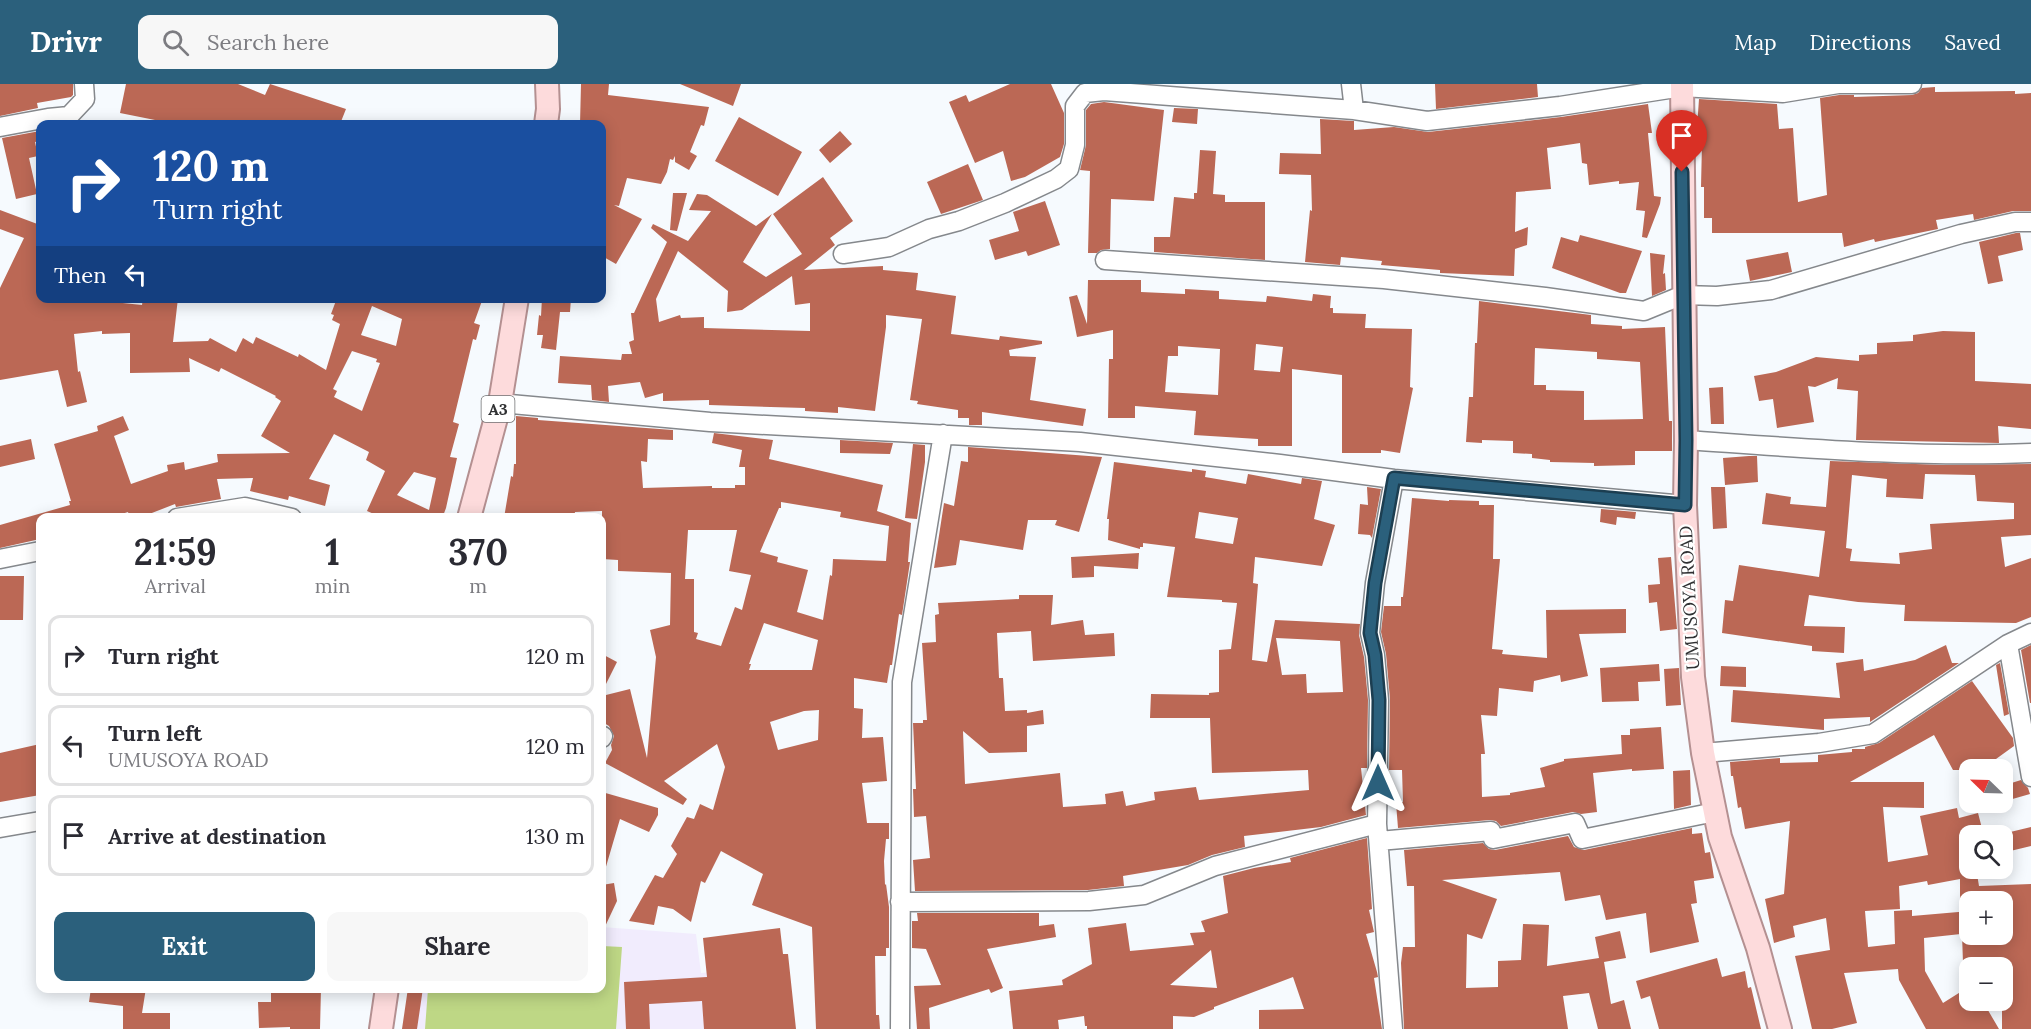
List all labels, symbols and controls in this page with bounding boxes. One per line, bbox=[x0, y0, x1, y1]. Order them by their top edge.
search box bbox=[138, 15, 558, 69]
text: Drivr bbox=[30, 24, 102, 60]
icon: search bbox=[159, 26, 192, 59]
text: Search here bbox=[207, 28, 329, 56]
text: Map bbox=[1734, 29, 1777, 56]
text: Directions bbox=[1810, 29, 1911, 56]
text: Saved bbox=[1944, 29, 2001, 56]
pin bbox=[1656, 110, 1707, 172]
icon: arrive bbox=[1665, 119, 1698, 152]
text: 120 m bbox=[153, 139, 269, 193]
icon: right bbox=[54, 144, 132, 222]
text: Turn right bbox=[153, 192, 282, 226]
icon: left bbox=[119, 258, 152, 291]
text: Then bbox=[54, 261, 107, 289]
road number: A3 bbox=[482, 396, 514, 422]
street label: UMUSOYA ROAD bbox=[1674, 525, 1704, 671]
text: 21:59 bbox=[134, 529, 217, 575]
text: 1 bbox=[325, 529, 340, 575]
text: 370 bbox=[448, 529, 508, 575]
text: Arrival bbox=[145, 573, 206, 598]
text: min bbox=[315, 573, 350, 598]
text: m bbox=[469, 573, 487, 598]
icon: right bbox=[57, 639, 90, 672]
text: Turn right bbox=[108, 642, 219, 670]
text: 120 m bbox=[526, 642, 585, 670]
text: Turn left bbox=[108, 719, 202, 747]
icon: left bbox=[57, 729, 90, 762]
text: 120 m bbox=[526, 732, 585, 760]
text: UMUSOYA ROAD bbox=[108, 747, 269, 772]
position arrow bbox=[1346, 751, 1410, 815]
north arrow bbox=[1959, 759, 2013, 813]
map controls bbox=[1959, 759, 2013, 1011]
icon: arrive bbox=[57, 819, 90, 852]
text: Arrive at destination bbox=[108, 822, 326, 850]
text: 130 m bbox=[526, 822, 585, 850]
button: search bbox=[1959, 825, 2013, 879]
button: + bbox=[1959, 891, 2013, 945]
button: Exit bbox=[54, 912, 315, 981]
button: Share bbox=[327, 912, 588, 981]
button: − bbox=[1959, 957, 2013, 1011]

